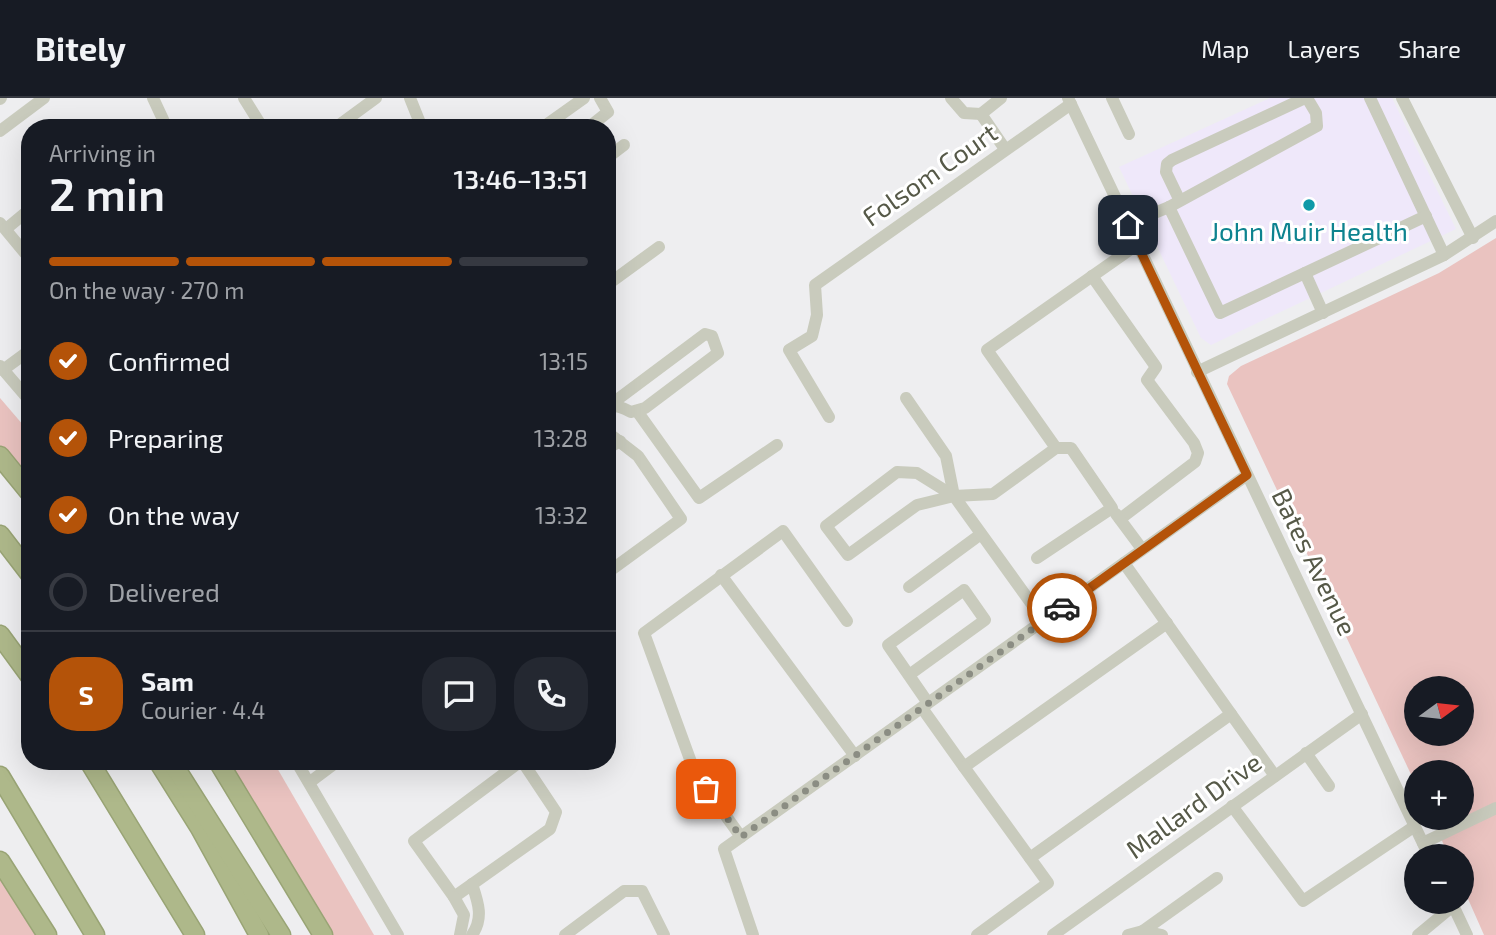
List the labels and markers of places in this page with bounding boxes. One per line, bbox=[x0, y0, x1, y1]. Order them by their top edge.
pin bbox=[1098, 195, 1158, 255]
marker: John Muir Health bbox=[1301, 197, 1317, 213]
place label: John Muir Health bbox=[1210, 215, 1408, 246]
pin bbox=[676, 759, 736, 819]

